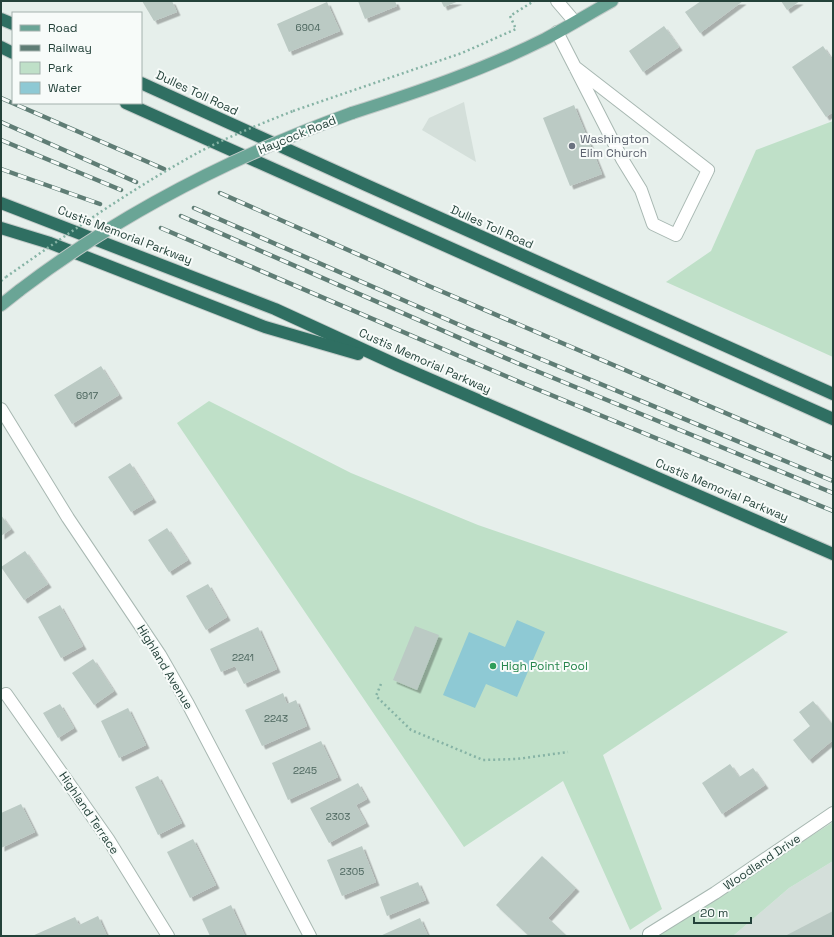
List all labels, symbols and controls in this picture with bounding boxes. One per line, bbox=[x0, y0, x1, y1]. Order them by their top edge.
legend bbox=[12, 12, 142, 104]
text: Road bbox=[48, 20, 77, 36]
house number: 6904 bbox=[296, 21, 320, 34]
text: Railway bbox=[48, 40, 92, 56]
text: Park bbox=[48, 60, 73, 76]
street label: Dulles Toll Road bbox=[153, 67, 241, 119]
text: Water bbox=[48, 80, 82, 96]
street label: Haycock Road bbox=[256, 112, 338, 158]
place label: Washington Elim Church bbox=[580, 131, 649, 161]
marker: Washington Elim Church bbox=[567, 141, 577, 151]
street label: Custis Memorial Parkway bbox=[55, 202, 195, 268]
street label: Dulles Toll Road bbox=[448, 202, 536, 252]
street label: Custis Memorial Parkway bbox=[356, 325, 494, 397]
house number: 6917 bbox=[76, 389, 98, 402]
street label: Custis Memorial Parkway bbox=[653, 455, 791, 525]
street label: Highland Avenue bbox=[133, 622, 197, 712]
house number: 2241 bbox=[232, 651, 254, 664]
place label: High Point Pool bbox=[501, 658, 588, 674]
marker: High Point Pool bbox=[488, 661, 498, 671]
house number: 2243 bbox=[264, 712, 288, 725]
house number: 2245 bbox=[293, 764, 317, 777]
street label: Highland Terrace bbox=[55, 769, 123, 857]
house number: 2303 bbox=[326, 810, 350, 823]
street label: Woodland Drive bbox=[720, 830, 804, 894]
house number: 2305 bbox=[340, 865, 364, 878]
scale bar bbox=[694, 899, 751, 925]
text: 20 m bbox=[700, 905, 728, 921]

